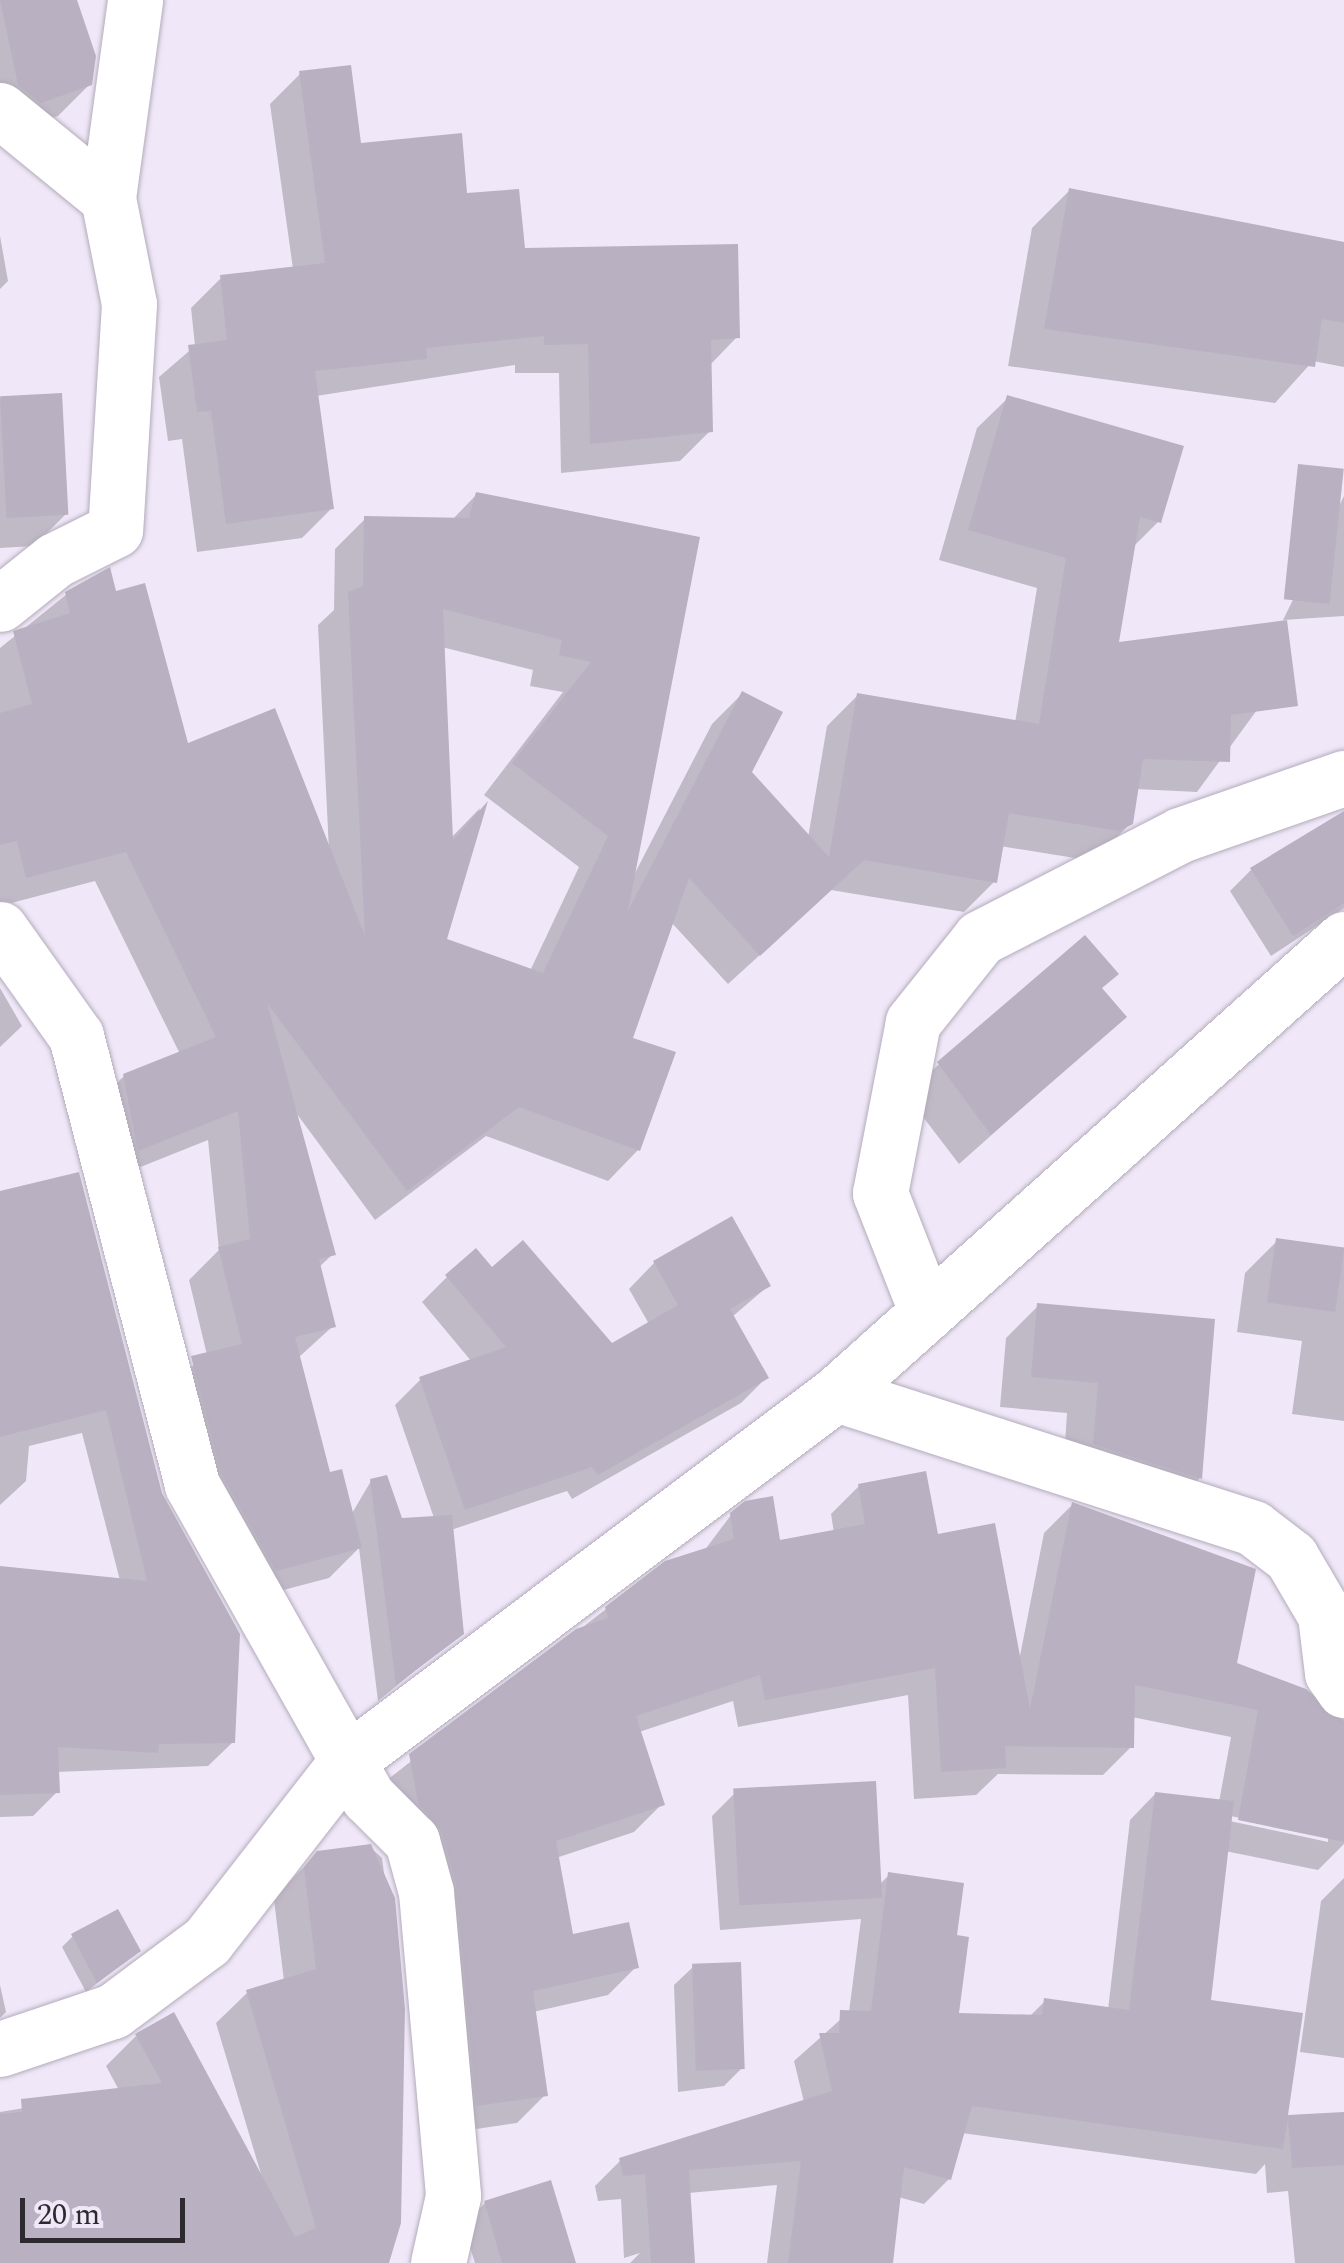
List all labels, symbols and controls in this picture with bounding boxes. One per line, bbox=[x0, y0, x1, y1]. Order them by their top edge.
scale bar bbox=[25, 2178, 190, 2240]
text: 20 m bbox=[37, 2192, 100, 2238]

